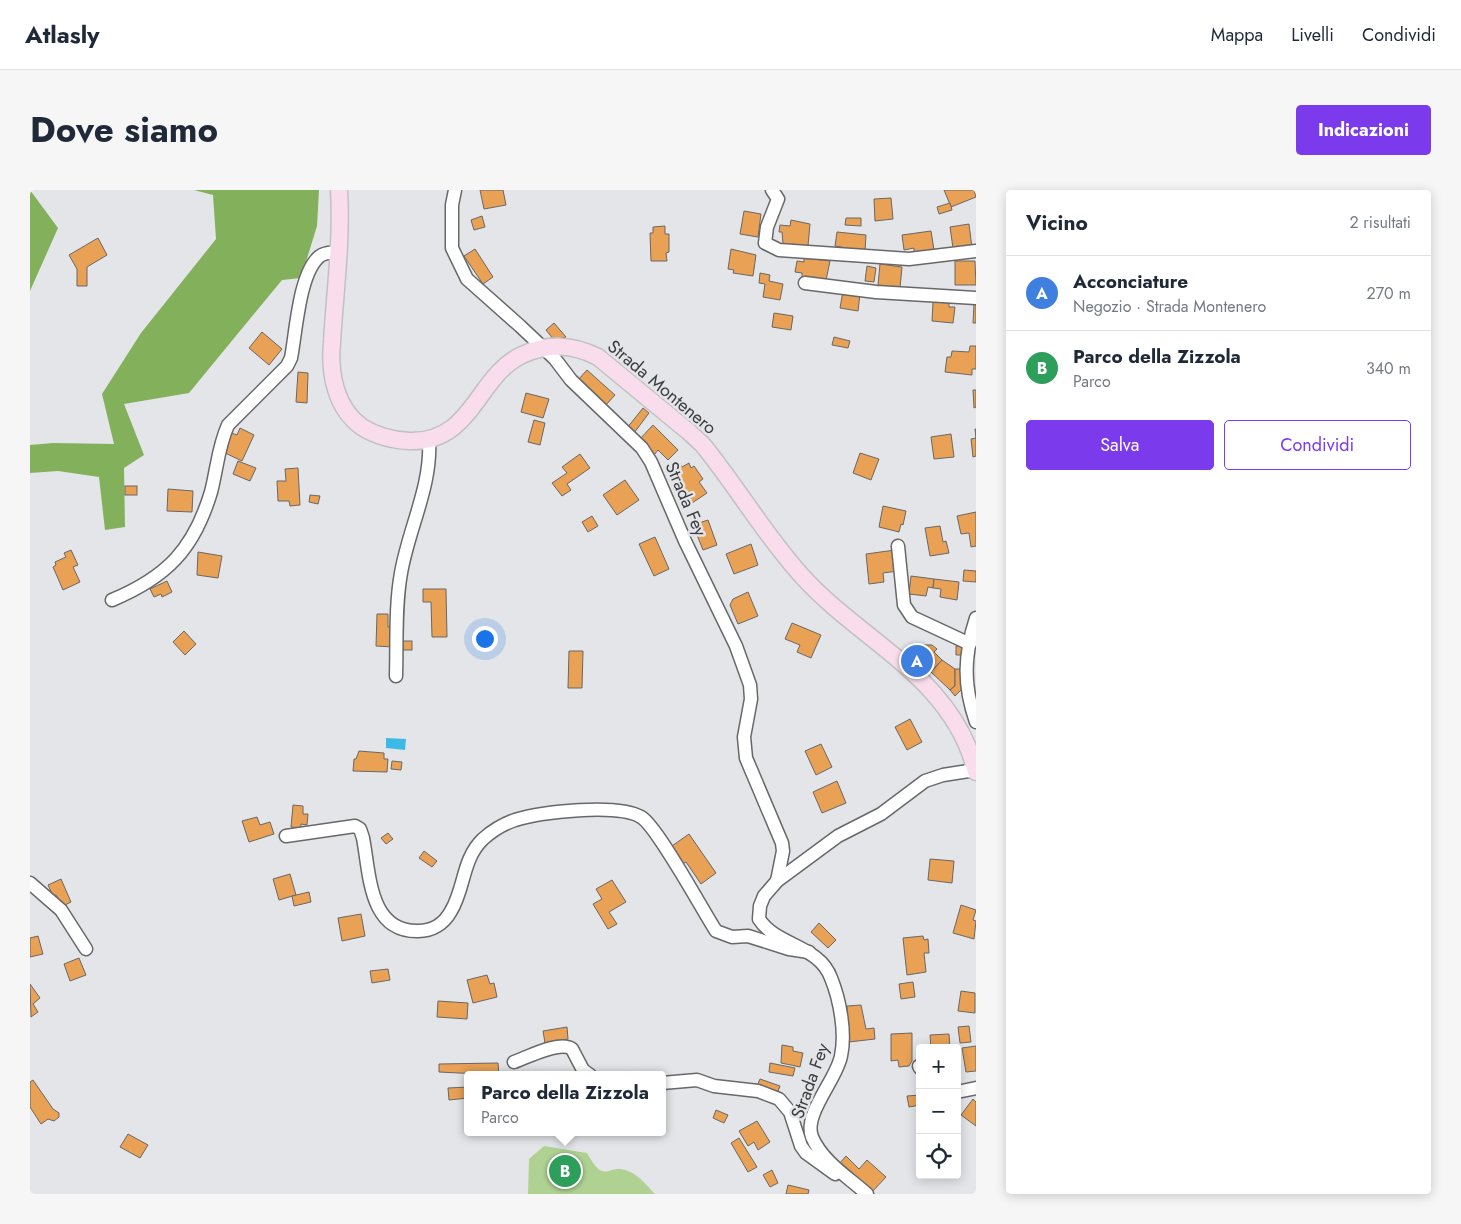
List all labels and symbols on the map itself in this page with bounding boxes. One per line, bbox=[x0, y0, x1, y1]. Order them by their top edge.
street label: Strada Montenero bbox=[602, 334, 722, 441]
street label: Strada Fey bbox=[659, 458, 713, 540]
your location bbox=[472, 626, 498, 652]
pin: A bbox=[901, 642, 933, 680]
street label: Strada Fey bbox=[784, 1039, 836, 1122]
pin: B bbox=[549, 1152, 581, 1190]

